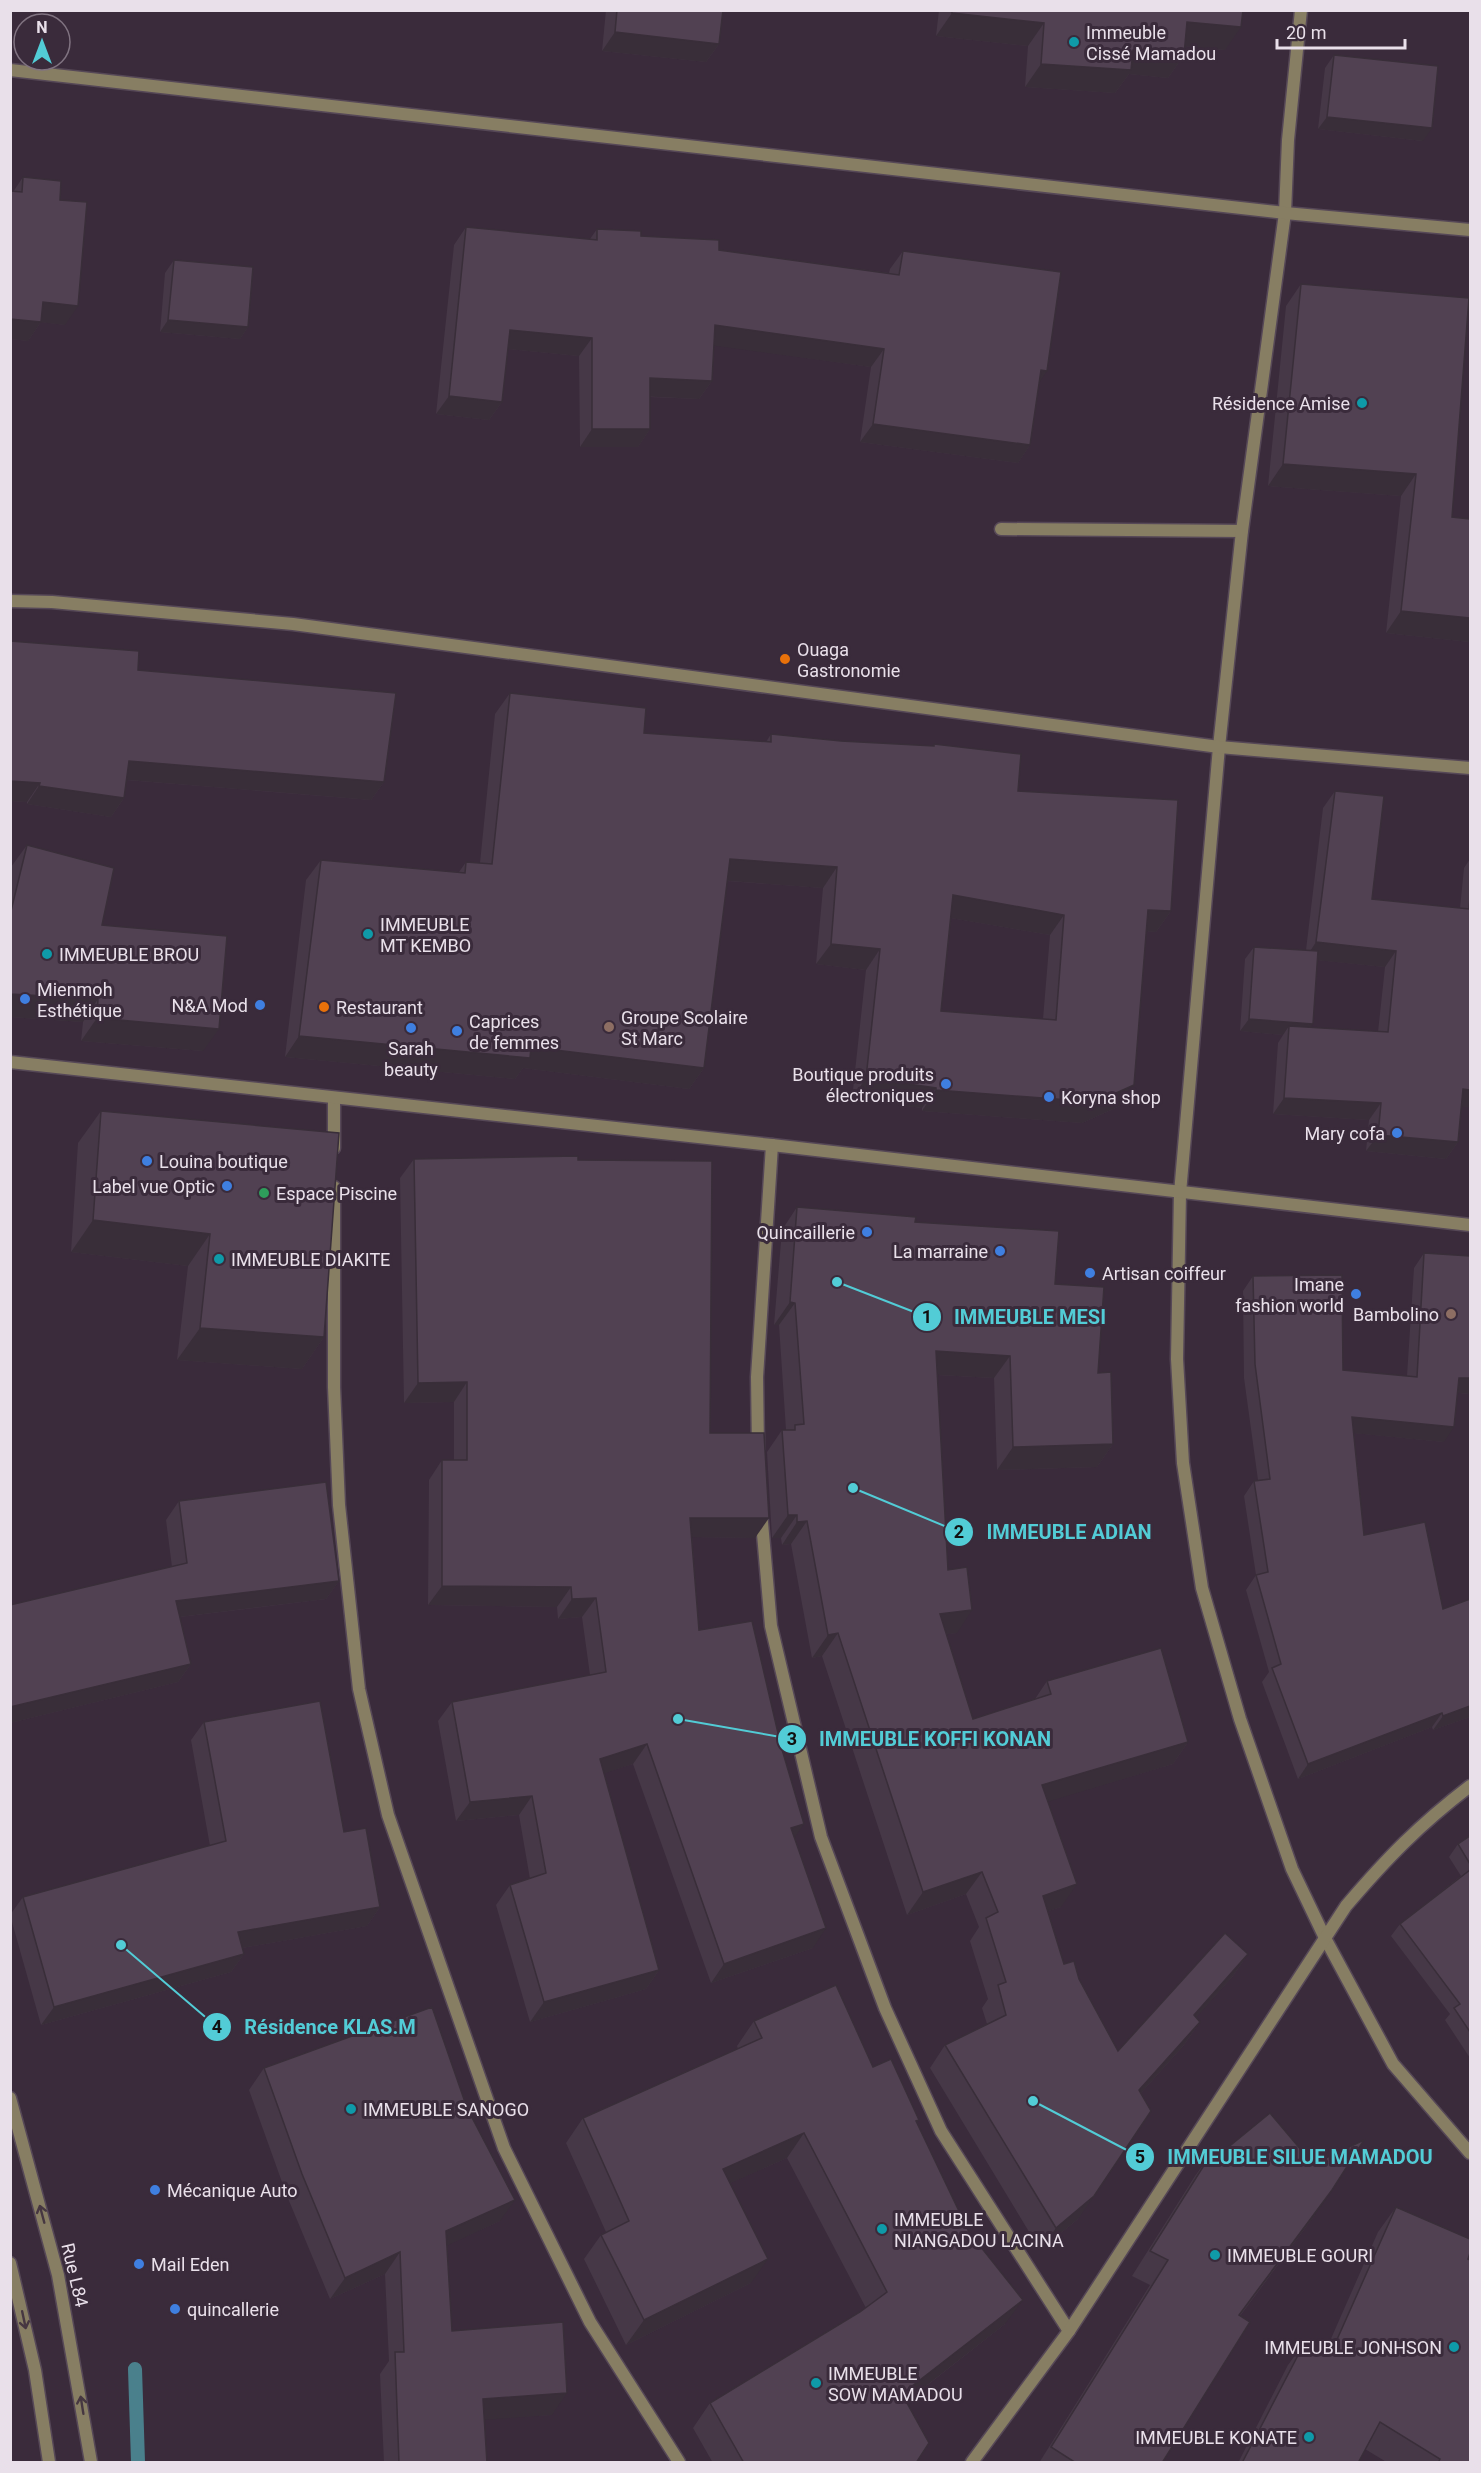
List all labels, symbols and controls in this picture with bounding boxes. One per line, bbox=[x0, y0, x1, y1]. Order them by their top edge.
north arrow bbox=[12, 12, 72, 72]
scale bar bbox=[1277, 12, 1404, 50]
text: N bbox=[36, 18, 48, 37]
place label: Immeuble Cissé Mamadou bbox=[1086, 22, 1216, 64]
text: 20 m bbox=[1286, 22, 1326, 43]
marker: Immeuble Cissé Mamadou bbox=[1067, 35, 1081, 49]
place label: Résidence Amise bbox=[1212, 393, 1350, 414]
marker: Résidence Amise bbox=[1355, 396, 1369, 410]
place label: Ouaga Gastronomie bbox=[797, 639, 900, 681]
marker: Ouaga Gastronomie bbox=[778, 652, 792, 666]
place label: IMMEUBLE MT KEMBO bbox=[380, 914, 471, 956]
marker: IMMEUBLE MT KEMBO bbox=[361, 927, 375, 941]
place label: IMMEUBLE BROU bbox=[59, 944, 199, 965]
marker: IMMEUBLE BROU bbox=[40, 947, 54, 961]
place label: Mienmoh Esthétique bbox=[37, 979, 122, 1021]
marker: Mienmoh Esthétique bbox=[18, 992, 32, 1006]
place label: N&A Mod bbox=[172, 995, 248, 1016]
place label: Restaurant bbox=[336, 997, 423, 1018]
marker: N&A Mod bbox=[253, 998, 267, 1012]
marker: Restaurant bbox=[317, 1000, 331, 1014]
place label: Groupe Scolaire St Marc bbox=[621, 1007, 748, 1049]
place label: Caprices de femmes bbox=[469, 1011, 559, 1053]
marker: Groupe Scolaire St Marc bbox=[602, 1020, 616, 1034]
marker: Sarah beauty bbox=[404, 1021, 418, 1035]
marker: Caprices de femmes bbox=[450, 1024, 464, 1038]
place label: Sarah beauty bbox=[384, 1038, 438, 1080]
place label: Boutique produits électroniques bbox=[792, 1064, 934, 1106]
marker: Boutique produits électroniques bbox=[939, 1077, 953, 1091]
place label: Koryna shop bbox=[1061, 1087, 1161, 1108]
marker: Koryna shop bbox=[1042, 1090, 1056, 1104]
place label: Mary cofa bbox=[1305, 1123, 1385, 1144]
marker: Mary cofa bbox=[1390, 1126, 1404, 1140]
place label: Louina boutique bbox=[159, 1151, 288, 1172]
marker: Louina boutique bbox=[140, 1154, 154, 1168]
place label: Label vue Optic bbox=[92, 1176, 215, 1197]
marker: Label vue Optic bbox=[220, 1179, 234, 1193]
place label: Espace Piscine bbox=[276, 1183, 397, 1204]
marker: Espace Piscine bbox=[257, 1186, 271, 1200]
place label: Quincaillerie bbox=[756, 1222, 855, 1243]
marker: Quincaillerie bbox=[860, 1225, 874, 1239]
place label: La marraine bbox=[893, 1241, 988, 1262]
marker: La marraine bbox=[993, 1244, 1007, 1258]
place label: IMMEUBLE DIAKITE bbox=[231, 1249, 390, 1270]
marker: IMMEUBLE DIAKITE bbox=[212, 1252, 226, 1266]
place label: Artisan coiffeur bbox=[1102, 1263, 1226, 1284]
marker: Artisan coiffeur bbox=[1083, 1266, 1097, 1280]
place label: Imane fashion world bbox=[1235, 1274, 1344, 1316]
marker: Imane fashion world bbox=[1349, 1287, 1363, 1301]
callout: IMMEUBLE MESI bbox=[912, 1298, 1118, 1336]
place label: Bambolino bbox=[1353, 1304, 1439, 1325]
text: IMMEUBLE MESI bbox=[954, 1305, 1106, 1329]
text: 1 bbox=[922, 1306, 932, 1327]
marker: Bambolino bbox=[1444, 1307, 1458, 1321]
callout: IMMEUBLE ADIAN bbox=[944, 1513, 1163, 1551]
text: IMMEUBLE ADIAN bbox=[986, 1520, 1152, 1544]
text: 2 bbox=[954, 1521, 964, 1542]
callout: IMMEUBLE KOFFI KONAN bbox=[777, 1720, 1063, 1758]
text: IMMEUBLE KOFFI KONAN bbox=[819, 1727, 1051, 1751]
text: 3 bbox=[787, 1728, 797, 1749]
callout: Résidence KLAS.M bbox=[202, 2008, 428, 2046]
text: Résidence KLAS.M bbox=[244, 2015, 416, 2039]
text: 4 bbox=[212, 2016, 222, 2037]
place label: IMMEUBLE SANOGO bbox=[363, 2099, 529, 2120]
marker: IMMEUBLE SANOGO bbox=[344, 2102, 358, 2116]
callout: IMMEUBLE SILUE MAMADOU bbox=[1125, 2138, 1444, 2176]
text: IMMEUBLE SILUE MAMADOU bbox=[1167, 2145, 1433, 2169]
text: 5 bbox=[1135, 2146, 1145, 2167]
place label: Mécanique Auto bbox=[167, 2180, 298, 2201]
marker: Mécanique Auto bbox=[148, 2183, 162, 2197]
one-way arrow bbox=[35, 2205, 47, 2224]
place label: IMMEUBLE NIANGADOU LACINA bbox=[894, 2209, 1064, 2251]
marker: IMMEUBLE NIANGADOU LACINA bbox=[875, 2222, 889, 2236]
street label: Rue L84 bbox=[57, 2241, 93, 2309]
place label: IMMEUBLE GOURI bbox=[1227, 2245, 1373, 2266]
marker: IMMEUBLE GOURI bbox=[1208, 2248, 1222, 2262]
place label: Mail Eden bbox=[151, 2254, 229, 2275]
marker: Mail Eden bbox=[132, 2257, 146, 2271]
place label: quincallerie bbox=[187, 2299, 279, 2320]
marker: quincallerie bbox=[168, 2302, 182, 2316]
one-way arrow bbox=[18, 2310, 30, 2329]
place label: IMMEUBLE JONHSON bbox=[1264, 2337, 1442, 2358]
marker: IMMEUBLE JONHSON bbox=[1447, 2340, 1461, 2354]
place label: IMMEUBLE SOW MAMADOU bbox=[828, 2363, 963, 2405]
marker: IMMEUBLE SOW MAMADOU bbox=[809, 2376, 823, 2390]
one-way arrow bbox=[76, 2395, 87, 2415]
place label: IMMEUBLE KONATE bbox=[1135, 2427, 1297, 2448]
marker: IMMEUBLE KONATE bbox=[1302, 2430, 1316, 2444]

